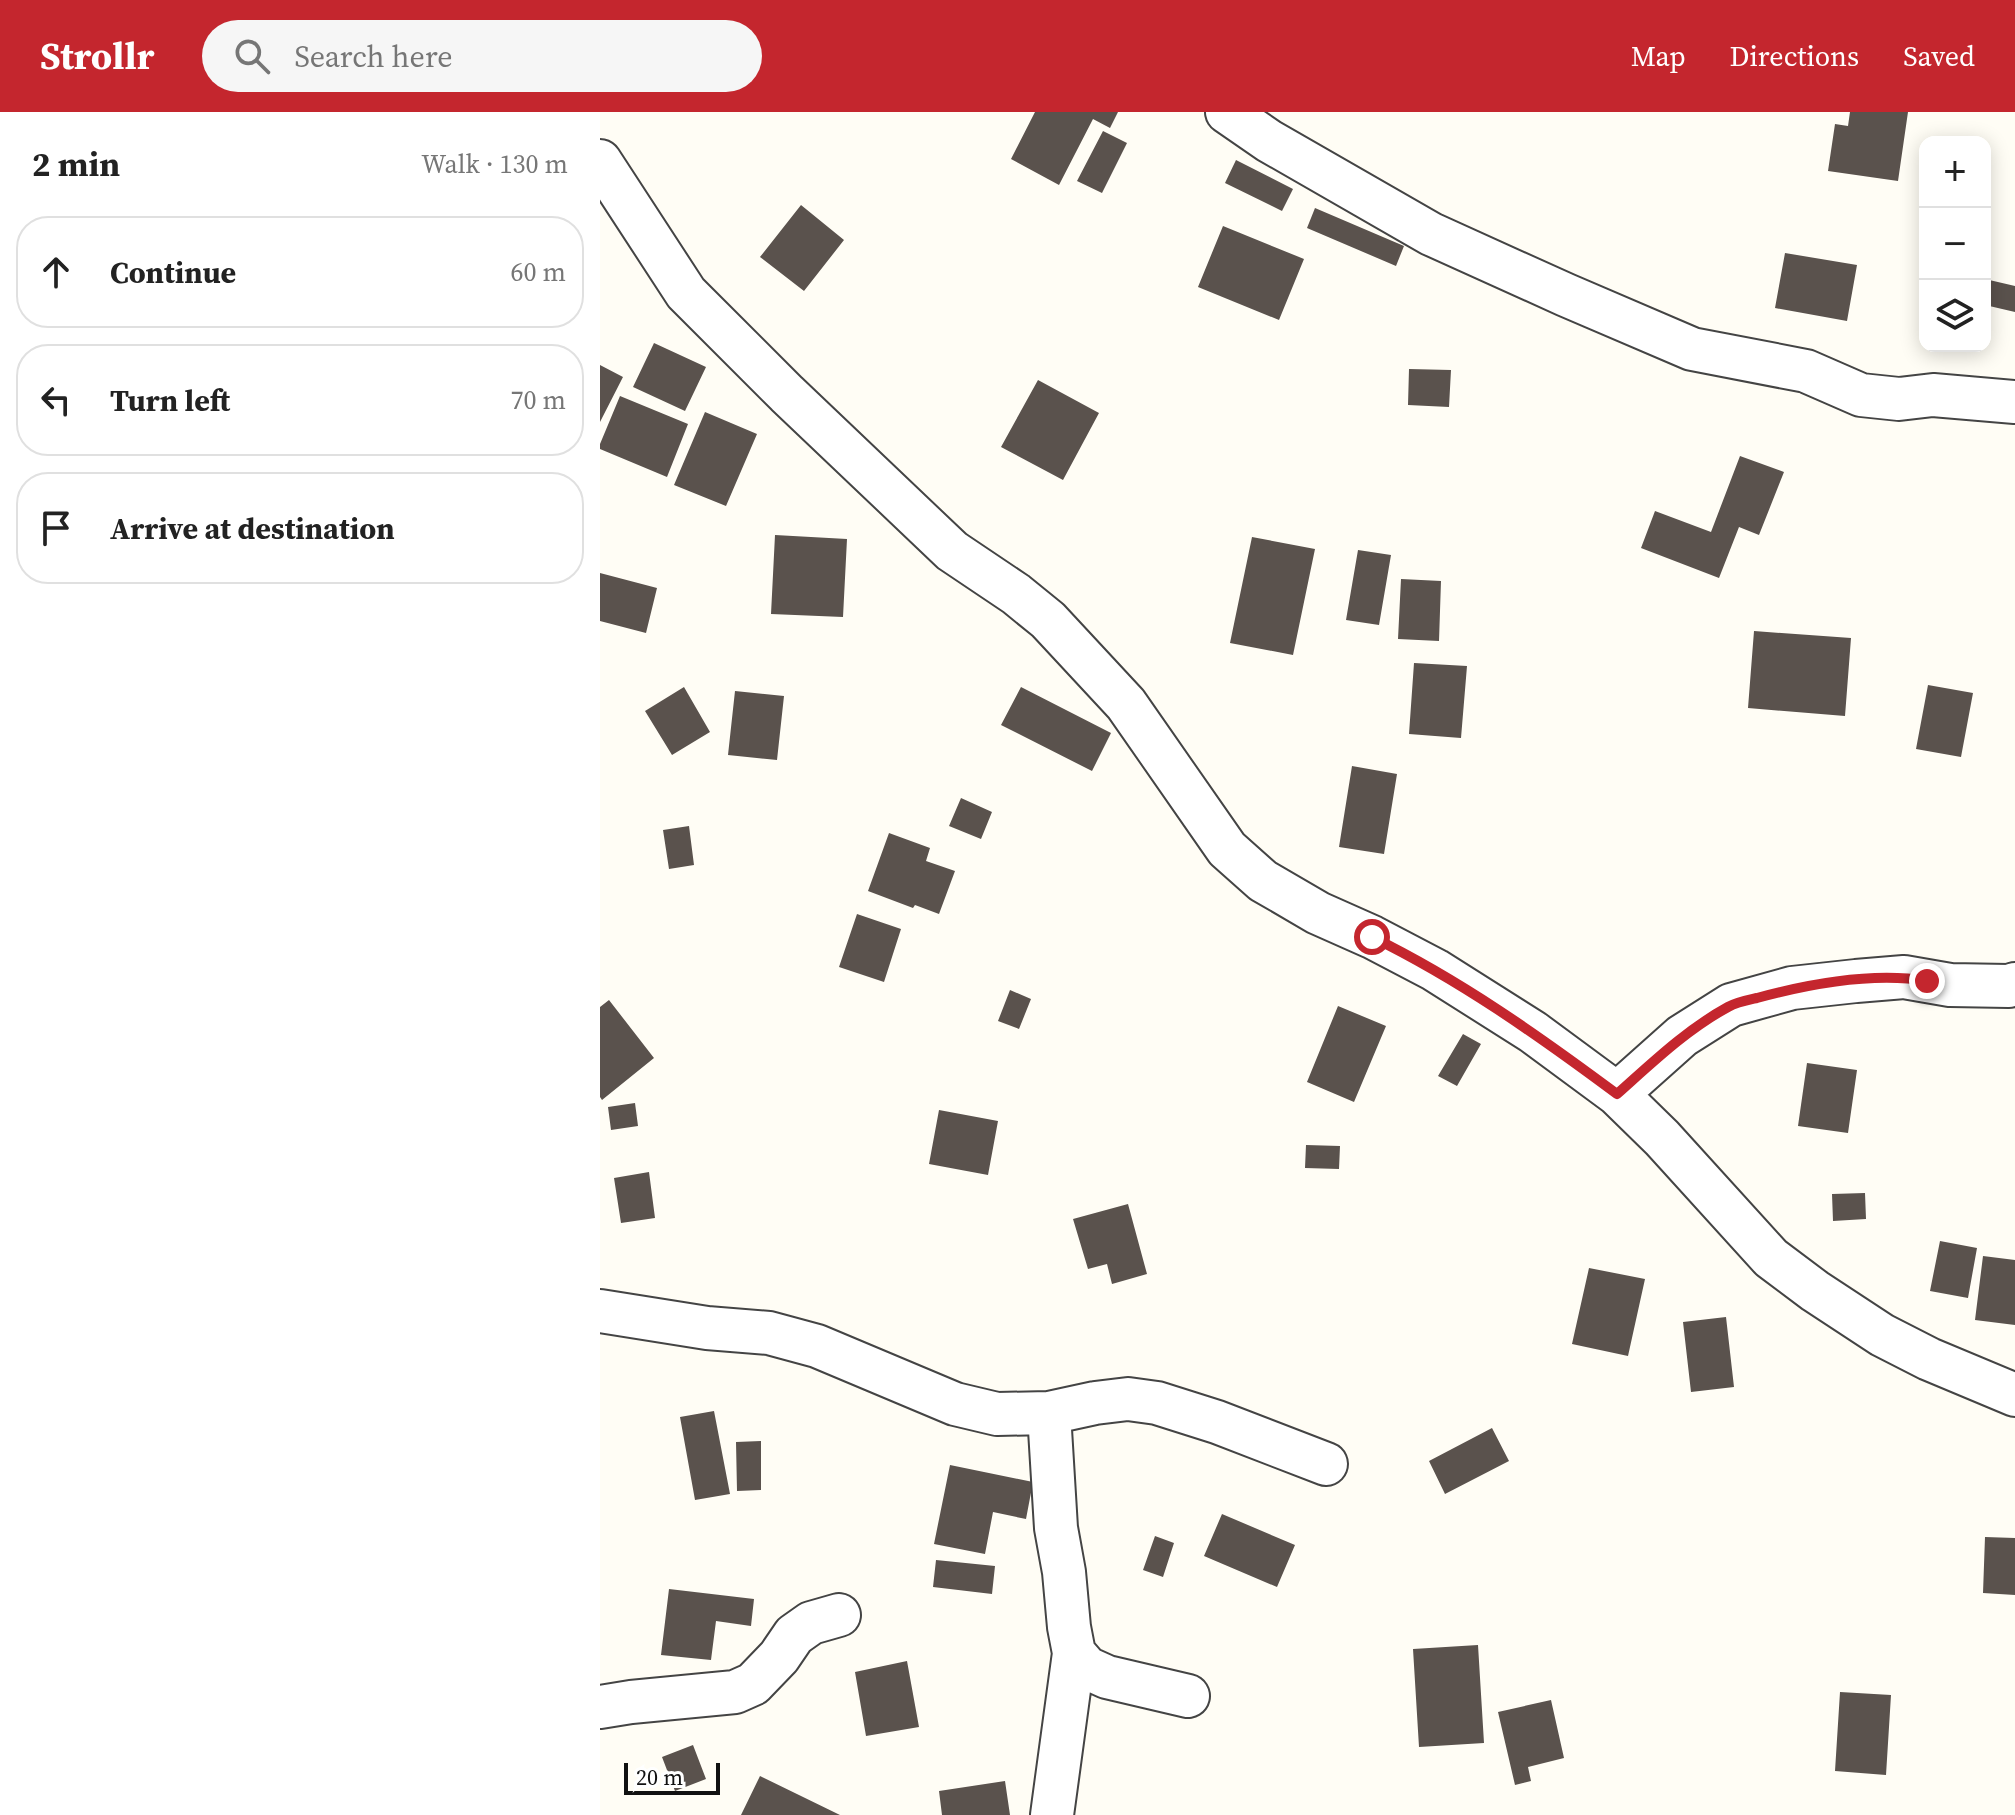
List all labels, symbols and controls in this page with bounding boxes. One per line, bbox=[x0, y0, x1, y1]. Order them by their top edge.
search box bbox=[202, 20, 762, 92]
text: Strollr bbox=[40, 30, 154, 82]
icon: search bbox=[230, 34, 274, 78]
text: Search here bbox=[294, 36, 453, 77]
text: Map bbox=[1631, 37, 1686, 75]
text: Directions bbox=[1730, 37, 1859, 75]
text: Saved bbox=[1903, 37, 1975, 75]
map controls bbox=[1919, 136, 1991, 352]
button: + bbox=[1919, 136, 1991, 208]
text: 2 min bbox=[32, 141, 120, 187]
text: Walk · 130 m bbox=[421, 146, 568, 182]
button: − bbox=[1919, 208, 1991, 280]
icon: ahead bbox=[34, 250, 78, 294]
text: Continue bbox=[110, 252, 236, 293]
text: 60 m bbox=[511, 254, 566, 290]
button: layers bbox=[1919, 280, 1991, 352]
icon: left bbox=[34, 378, 78, 422]
text: Turn left bbox=[110, 380, 230, 421]
text: 70 m bbox=[511, 382, 566, 418]
icon: arrive bbox=[34, 506, 78, 550]
text: Arrive at destination bbox=[110, 508, 395, 549]
route start bbox=[1354, 919, 1390, 955]
route end bbox=[1909, 963, 1945, 999]
scale bar bbox=[624, 1759, 720, 1795]
text: 20 m bbox=[636, 1762, 683, 1792]

